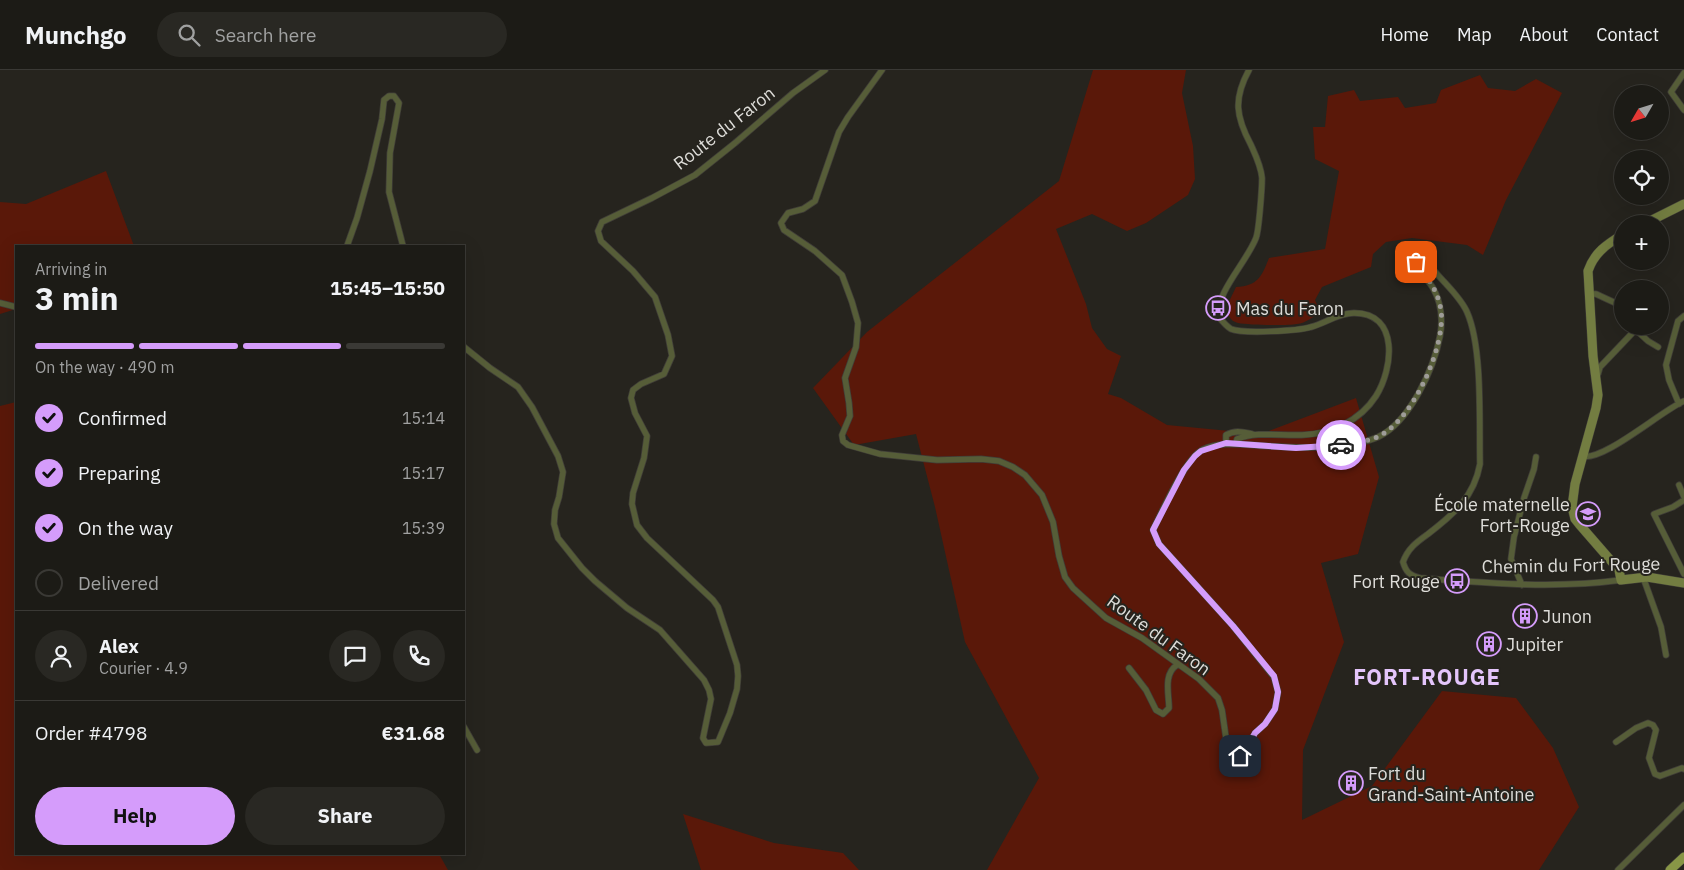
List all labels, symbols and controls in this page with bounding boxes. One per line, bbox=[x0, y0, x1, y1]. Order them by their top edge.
search box bbox=[157, 12, 507, 57]
text: Munchgo bbox=[25, 19, 127, 51]
icon: search bbox=[175, 21, 203, 49]
text: Search here bbox=[215, 23, 316, 47]
text: Home bbox=[1381, 23, 1429, 46]
text: Map bbox=[1457, 23, 1492, 46]
text: About bbox=[1520, 23, 1568, 46]
text: Contact bbox=[1596, 23, 1659, 46]
street label: Route du Faron bbox=[669, 81, 779, 175]
north arrow bbox=[1614, 85, 1669, 140]
map controls bbox=[1614, 85, 1669, 335]
button: locate bbox=[1614, 150, 1669, 205]
button: + bbox=[1614, 215, 1669, 270]
pin bbox=[1395, 241, 1437, 283]
icon: bag bbox=[1402, 248, 1430, 276]
text: Arriving in bbox=[35, 259, 107, 279]
text: 15:45–15:50 bbox=[330, 276, 445, 300]
text: 3 min bbox=[35, 277, 119, 319]
button: − bbox=[1614, 280, 1669, 335]
bus stop icon: Mas du Faron bbox=[1205, 295, 1231, 321]
place label: Mas du Faron bbox=[1236, 297, 1344, 320]
text: On the way · 490 m bbox=[35, 357, 174, 377]
icon: check bbox=[35, 404, 63, 432]
text: Confirmed bbox=[78, 406, 167, 430]
text: 15:14 bbox=[402, 408, 445, 428]
courier bbox=[1316, 420, 1366, 470]
icon: car bbox=[1327, 431, 1355, 459]
icon: check bbox=[35, 459, 63, 487]
text: Preparing bbox=[78, 461, 160, 485]
text: 15:17 bbox=[402, 463, 445, 483]
place label: École maternelle Fort-Rouge bbox=[1434, 493, 1570, 537]
school or university icon: École maternelle Fort-Rouge bbox=[1575, 501, 1601, 527]
icon: check bbox=[35, 514, 63, 542]
text: On the way bbox=[78, 516, 173, 540]
text: 15:39 bbox=[402, 518, 445, 538]
street label: Chemin du Fort Rouge bbox=[1481, 552, 1661, 578]
bus stop icon: Fort Rouge bbox=[1444, 568, 1470, 594]
place label: Fort Rouge bbox=[1352, 570, 1440, 593]
text: Delivered bbox=[78, 571, 159, 595]
street label: Route du Faron bbox=[1103, 590, 1215, 680]
building icon: Junon bbox=[1512, 603, 1538, 629]
place label: Junon bbox=[1542, 605, 1592, 628]
button: person bbox=[35, 630, 87, 682]
button: chat bbox=[329, 630, 381, 682]
button: phone bbox=[393, 630, 445, 682]
building icon: Jupiter bbox=[1476, 631, 1502, 657]
place label: Jupiter bbox=[1506, 633, 1563, 656]
text: Alex bbox=[99, 634, 139, 658]
text: Courier · 4.9 bbox=[99, 658, 188, 678]
district label: FORT-ROUGE bbox=[1353, 662, 1501, 691]
text: Order #4798 bbox=[35, 721, 147, 745]
text: €31.68 bbox=[382, 721, 445, 745]
pin bbox=[1219, 735, 1261, 777]
icon: home bbox=[1226, 742, 1254, 770]
place label: Fort du Grand-Saint-Antoine bbox=[1368, 762, 1535, 806]
building icon: Fort du Grand-Saint-Antoine bbox=[1338, 770, 1364, 796]
button: Help bbox=[35, 787, 235, 845]
button: Share bbox=[245, 787, 445, 845]

